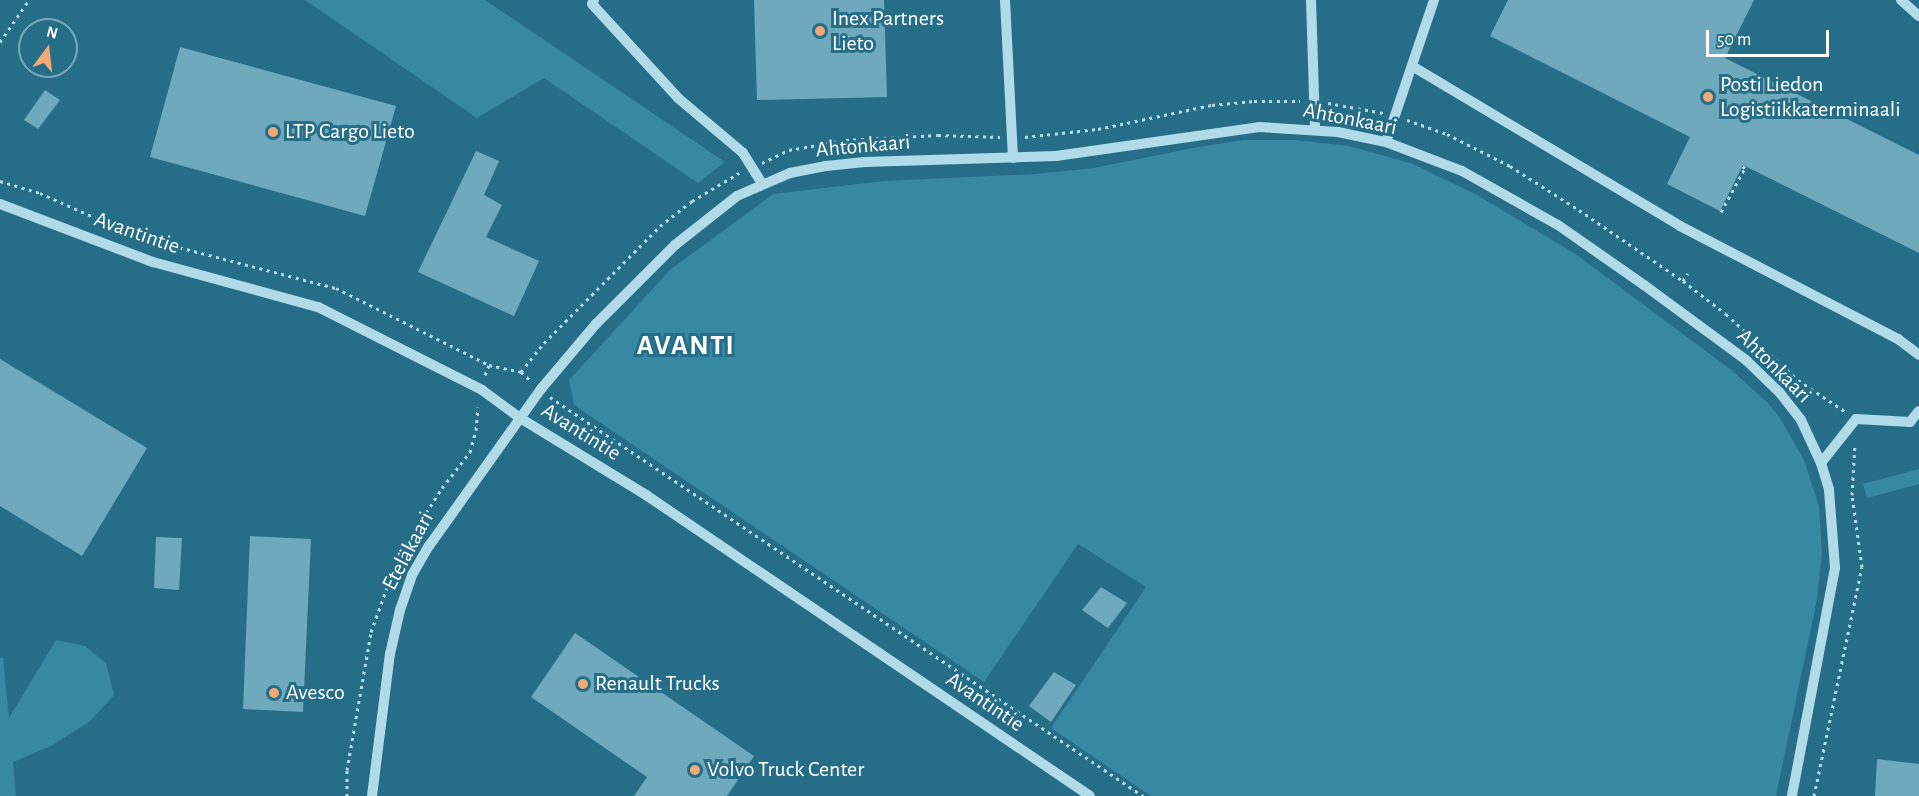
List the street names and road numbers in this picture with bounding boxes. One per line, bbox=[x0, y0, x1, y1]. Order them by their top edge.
street label: Ahtonkaari bbox=[1301, 97, 1399, 141]
street label: Ahtonkaari bbox=[815, 129, 911, 163]
street label: Avantintie bbox=[91, 206, 183, 260]
street label: Ahtonkaari bbox=[1731, 323, 1817, 409]
street label: Avantintie bbox=[536, 397, 626, 467]
street label: Eteläkaari bbox=[376, 507, 440, 595]
street label: Avantintie bbox=[941, 666, 1029, 738]

